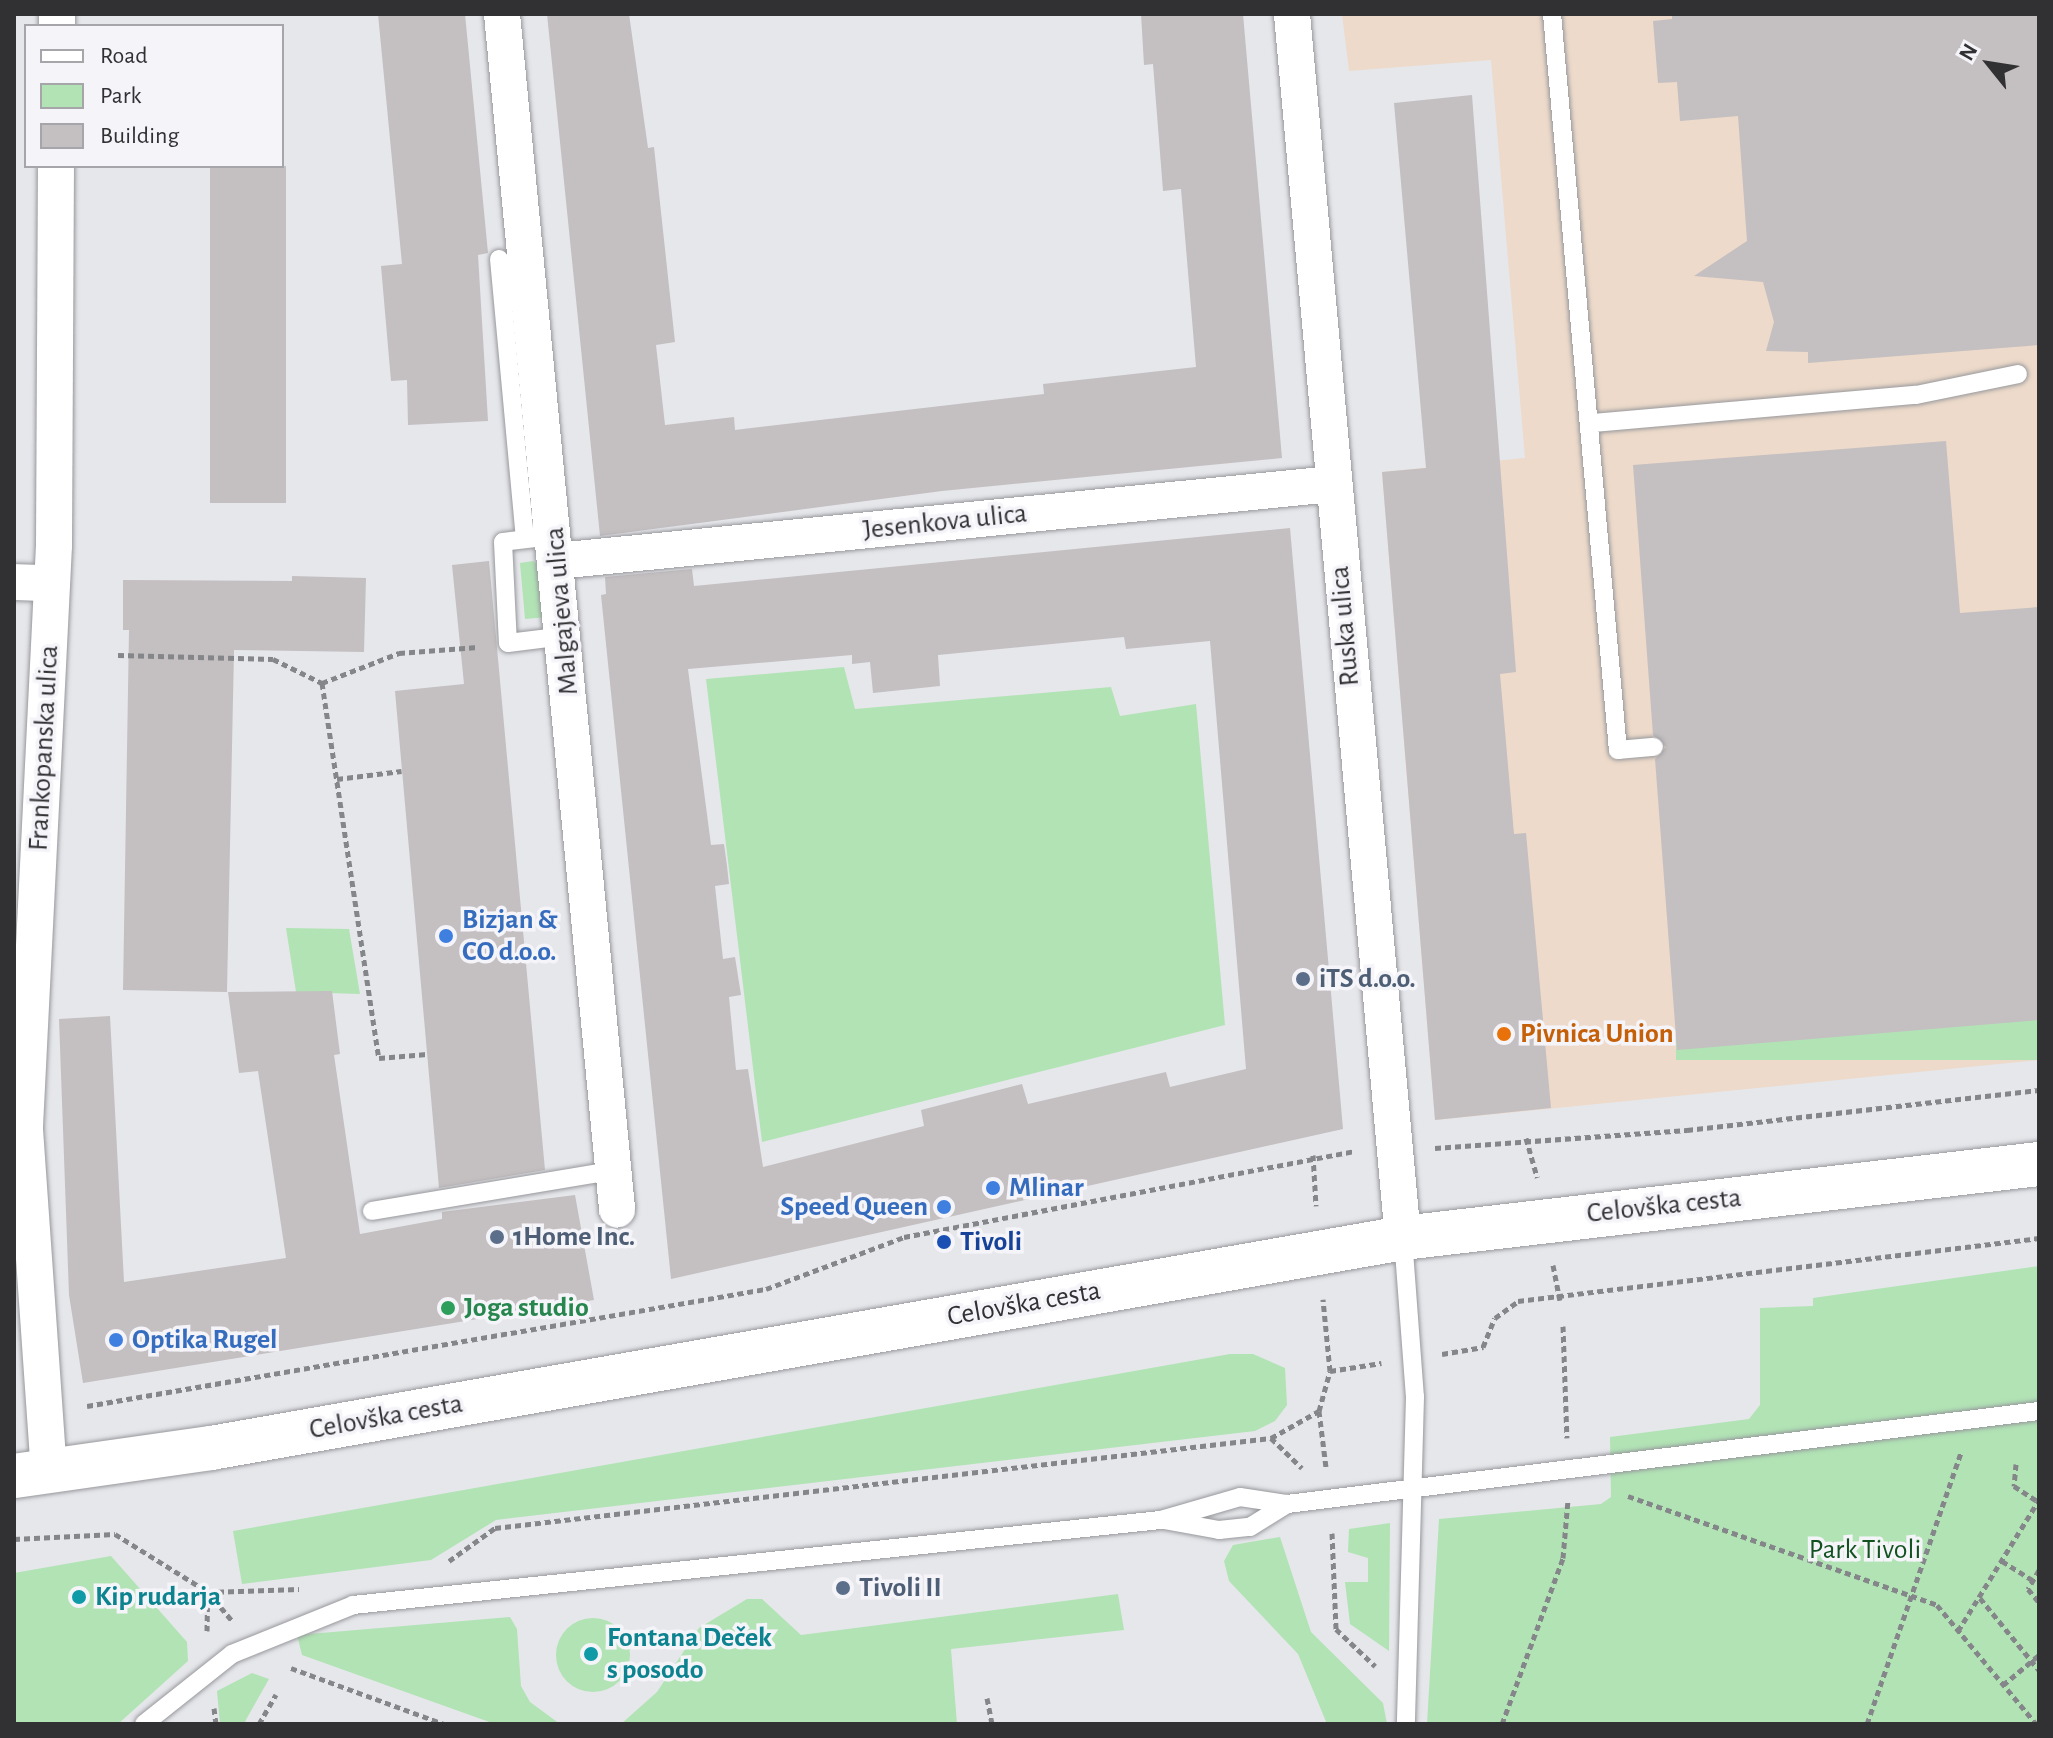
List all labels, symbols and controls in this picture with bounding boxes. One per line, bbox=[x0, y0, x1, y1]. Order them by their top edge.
legend bbox=[24, 24, 284, 168]
north arrow bbox=[1949, 24, 2029, 104]
text: N bbox=[1955, 40, 1982, 64]
text: Road bbox=[100, 44, 148, 68]
text: Park bbox=[100, 84, 141, 108]
text: Building bbox=[100, 124, 179, 148]
street label: Jesenkova ulica bbox=[861, 497, 1029, 547]
street label: Malgajeva ulica bbox=[538, 526, 586, 696]
street label: Ruska ulica bbox=[1323, 564, 1367, 688]
street label: Frankopanska ulica bbox=[22, 644, 66, 852]
place label: Bizjan & CO d.o.o. bbox=[462, 903, 558, 969]
marker: Bizjan & CO d.o.o. bbox=[437, 927, 455, 945]
place label: iTS d.o.o. bbox=[1319, 962, 1416, 996]
marker: iTS d.o.o. bbox=[1294, 970, 1312, 988]
place label: Pivnica Union bbox=[1520, 1017, 1674, 1051]
marker: Pivnica Union bbox=[1495, 1025, 1513, 1043]
place label: Mlinar bbox=[1009, 1171, 1084, 1205]
marker: Mlinar bbox=[984, 1179, 1002, 1197]
street label: Celovška cesta bbox=[1585, 1181, 1743, 1231]
place label: Speed Queen bbox=[780, 1190, 928, 1224]
marker: Speed Queen bbox=[935, 1198, 953, 1216]
place label: 1Home Inc. bbox=[513, 1220, 635, 1254]
place label: Tivoli bbox=[960, 1225, 1022, 1259]
marker: 1Home Inc. bbox=[488, 1228, 506, 1246]
marker: Tivoli bbox=[935, 1233, 953, 1251]
street label: Celovška cesta bbox=[945, 1274, 1103, 1334]
place label: Joga studio bbox=[464, 1291, 589, 1325]
marker: Joga studio bbox=[439, 1299, 457, 1317]
place label: Optika Rugel bbox=[132, 1323, 277, 1357]
marker: Optika Rugel bbox=[107, 1331, 125, 1349]
street label: Celovška cesta bbox=[307, 1387, 465, 1447]
park label: Park Tivoli bbox=[1809, 1533, 1921, 1567]
place label: Tivoli II bbox=[859, 1571, 942, 1605]
marker: Tivoli II bbox=[834, 1579, 852, 1597]
place label: Kip rudarja bbox=[95, 1580, 221, 1614]
marker: Kip rudarja bbox=[70, 1588, 88, 1606]
place label: Fontana Deček s posodo bbox=[607, 1621, 772, 1687]
marker: Fontana Deček s posodo bbox=[582, 1645, 600, 1663]

